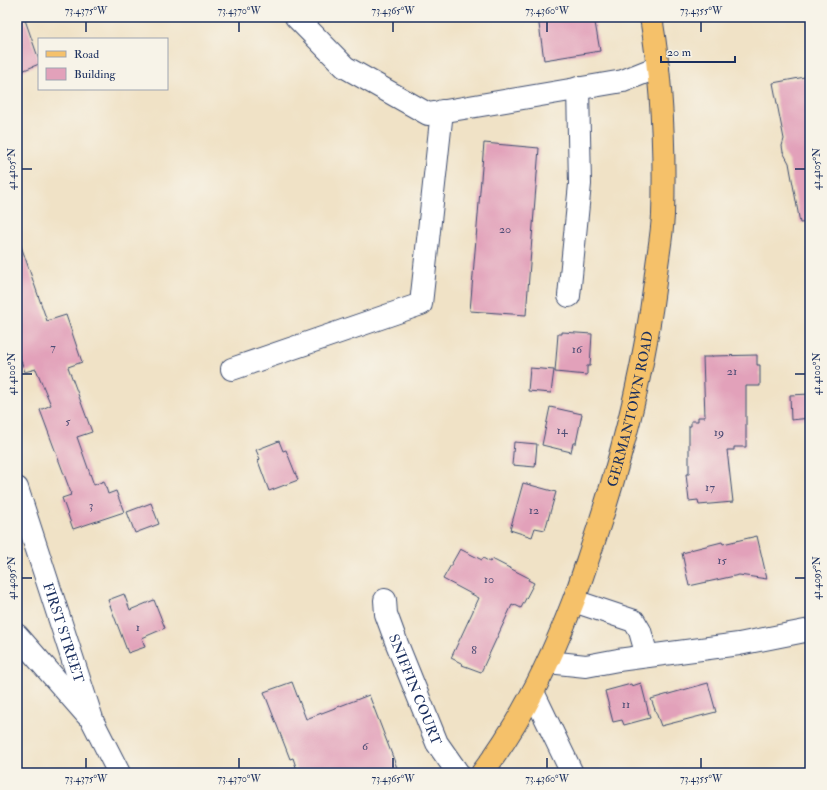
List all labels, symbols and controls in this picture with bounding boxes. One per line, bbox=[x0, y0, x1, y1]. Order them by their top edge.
text: 73.4375°W bbox=[65, 5, 108, 17]
text: 73.4370°W bbox=[217, 5, 261, 17]
text: 73.4365°W bbox=[372, 5, 415, 17]
text: 73.4360°W bbox=[525, 5, 570, 17]
text: 73.4355°W bbox=[680, 5, 723, 17]
legend bbox=[38, 38, 168, 90]
scale bar bbox=[661, 38, 735, 64]
text: 20 m bbox=[667, 45, 692, 60]
text: Road bbox=[74, 47, 99, 62]
text: Building bbox=[74, 67, 117, 82]
text: 41.4105°N bbox=[6, 148, 18, 190]
text: 41.4105°N bbox=[811, 148, 823, 190]
house number: 20 bbox=[499, 222, 511, 237]
street label: GERMANTOWN ROAD bbox=[604, 330, 657, 489]
house number: 7 bbox=[50, 340, 56, 355]
house number: 16 bbox=[572, 342, 583, 357]
text: 41.4100°N bbox=[6, 353, 18, 395]
text: 41.4100°N bbox=[811, 353, 823, 395]
house number: 21 bbox=[727, 364, 737, 379]
house number: 5 bbox=[65, 414, 71, 429]
house number: 14 bbox=[557, 423, 568, 438]
house number: 19 bbox=[714, 425, 724, 440]
house number: 17 bbox=[705, 480, 715, 495]
house number: 3 bbox=[89, 498, 93, 513]
house number: 12 bbox=[529, 503, 539, 518]
house number: 15 bbox=[717, 553, 727, 568]
text: 41.4095°N bbox=[6, 556, 18, 600]
text: 41.4095°N bbox=[811, 556, 823, 600]
house number: 10 bbox=[484, 572, 494, 587]
street label: FIRST STREET bbox=[39, 580, 88, 686]
house number: 1 bbox=[136, 620, 140, 635]
street label: SNIFFIN COURT bbox=[385, 632, 445, 748]
house number: 8 bbox=[471, 643, 477, 658]
house number: 11 bbox=[622, 697, 630, 712]
house number: 6 bbox=[362, 739, 369, 754]
text: 73.4375°W bbox=[65, 773, 108, 785]
text: 73.4370°W bbox=[217, 773, 261, 785]
text: 73.4365°W bbox=[372, 773, 415, 785]
text: 73.4360°W bbox=[525, 773, 570, 785]
text: 73.4355°W bbox=[680, 773, 723, 785]

